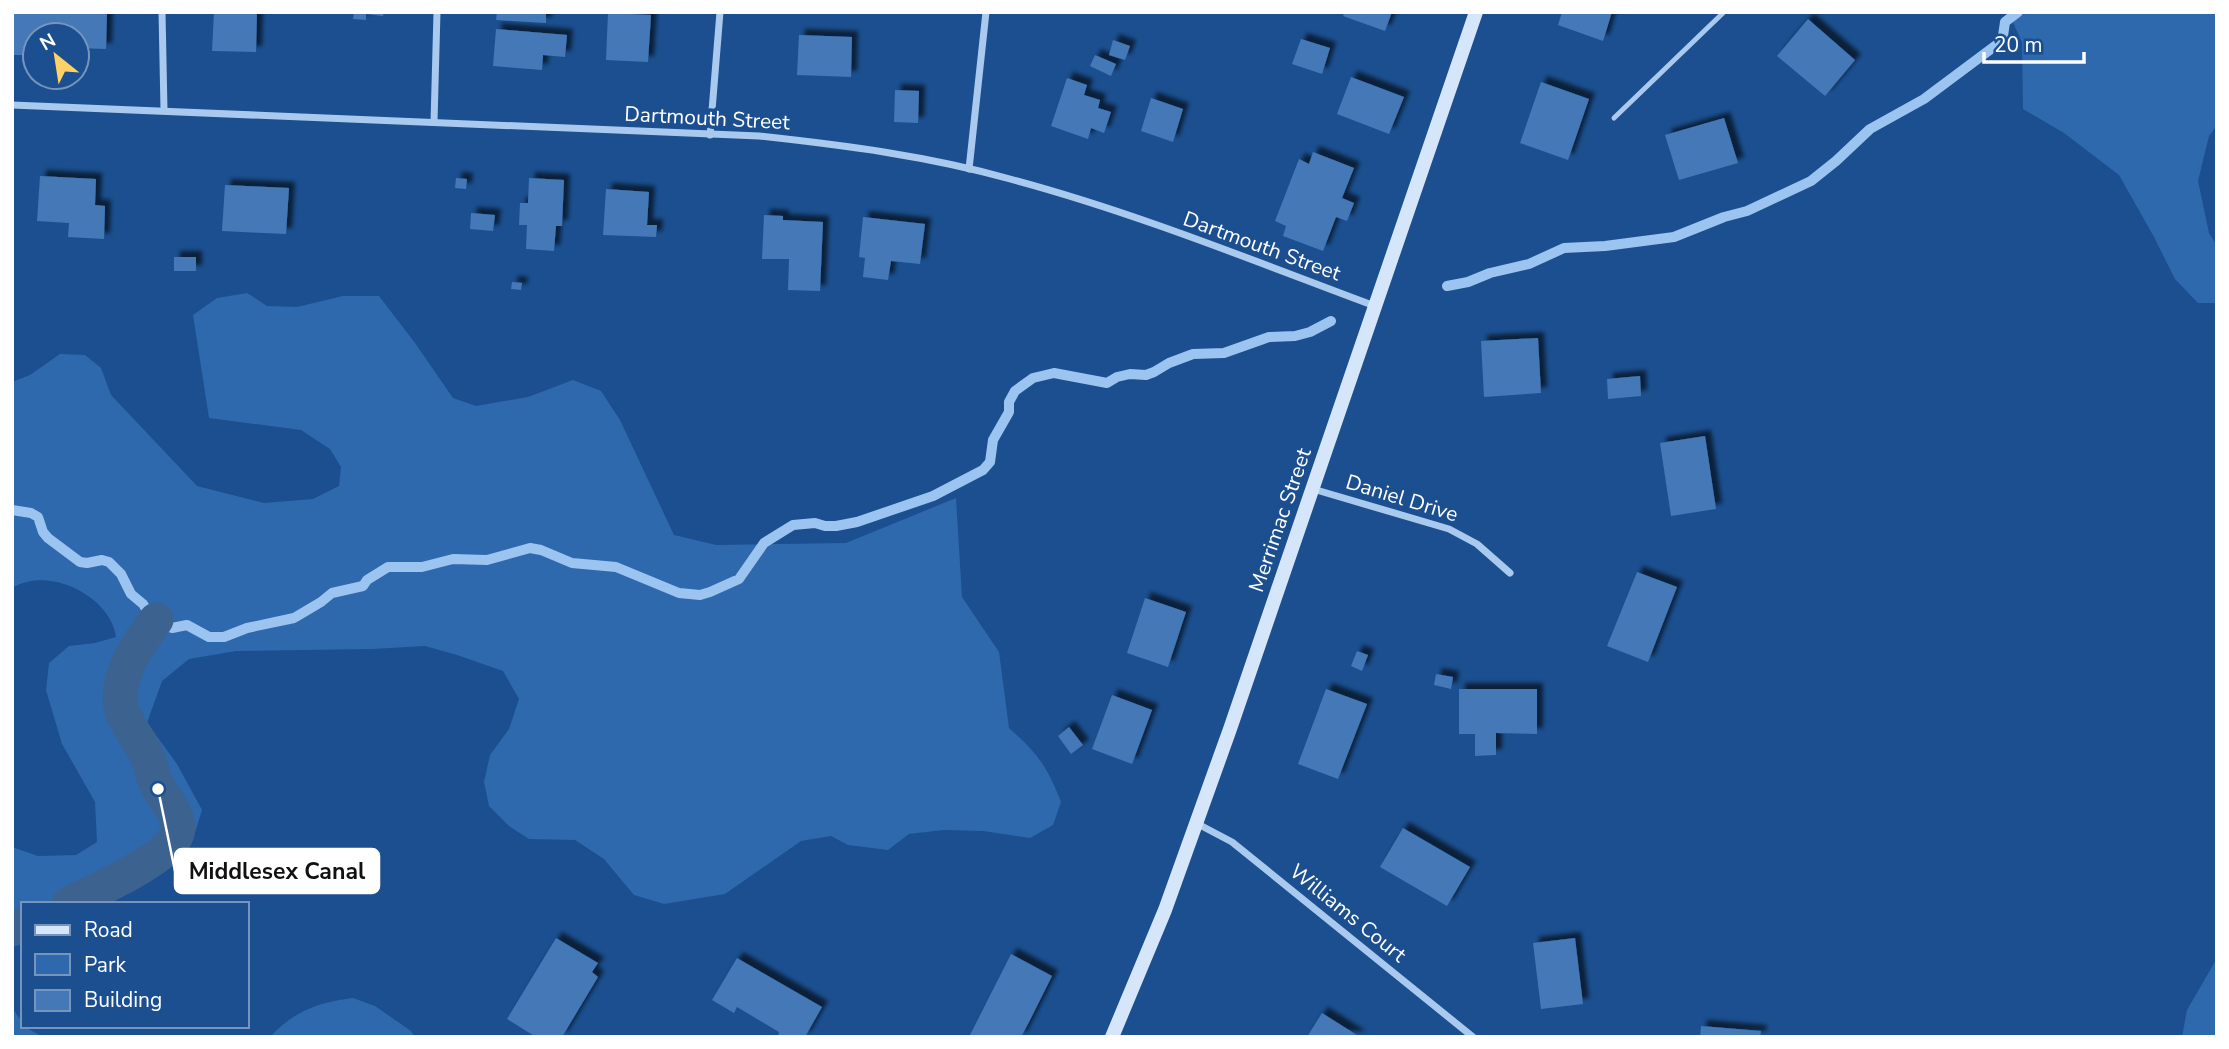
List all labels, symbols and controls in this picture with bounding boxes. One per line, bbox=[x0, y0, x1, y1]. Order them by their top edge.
north arrow bbox=[21, 21, 91, 91]
scale bar bbox=[1984, 21, 2084, 65]
text: N bbox=[35, 27, 61, 57]
text: 20 m bbox=[1994, 31, 2043, 59]
street label: Dartmouth Street bbox=[624, 100, 791, 136]
street label: Dartmouth Street bbox=[1179, 205, 1345, 288]
street label: Merrimac Street bbox=[1242, 444, 1318, 596]
street label: Daniel Drive bbox=[1342, 468, 1462, 528]
callout: Middlesex Canal bbox=[175, 849, 379, 893]
text: Middlesex Canal bbox=[189, 856, 366, 887]
street label: Williams Court bbox=[1284, 857, 1413, 969]
legend bbox=[21, 902, 248, 1028]
text: Road bbox=[84, 916, 133, 944]
text: Park bbox=[84, 951, 126, 979]
text: Building bbox=[84, 986, 162, 1014]

